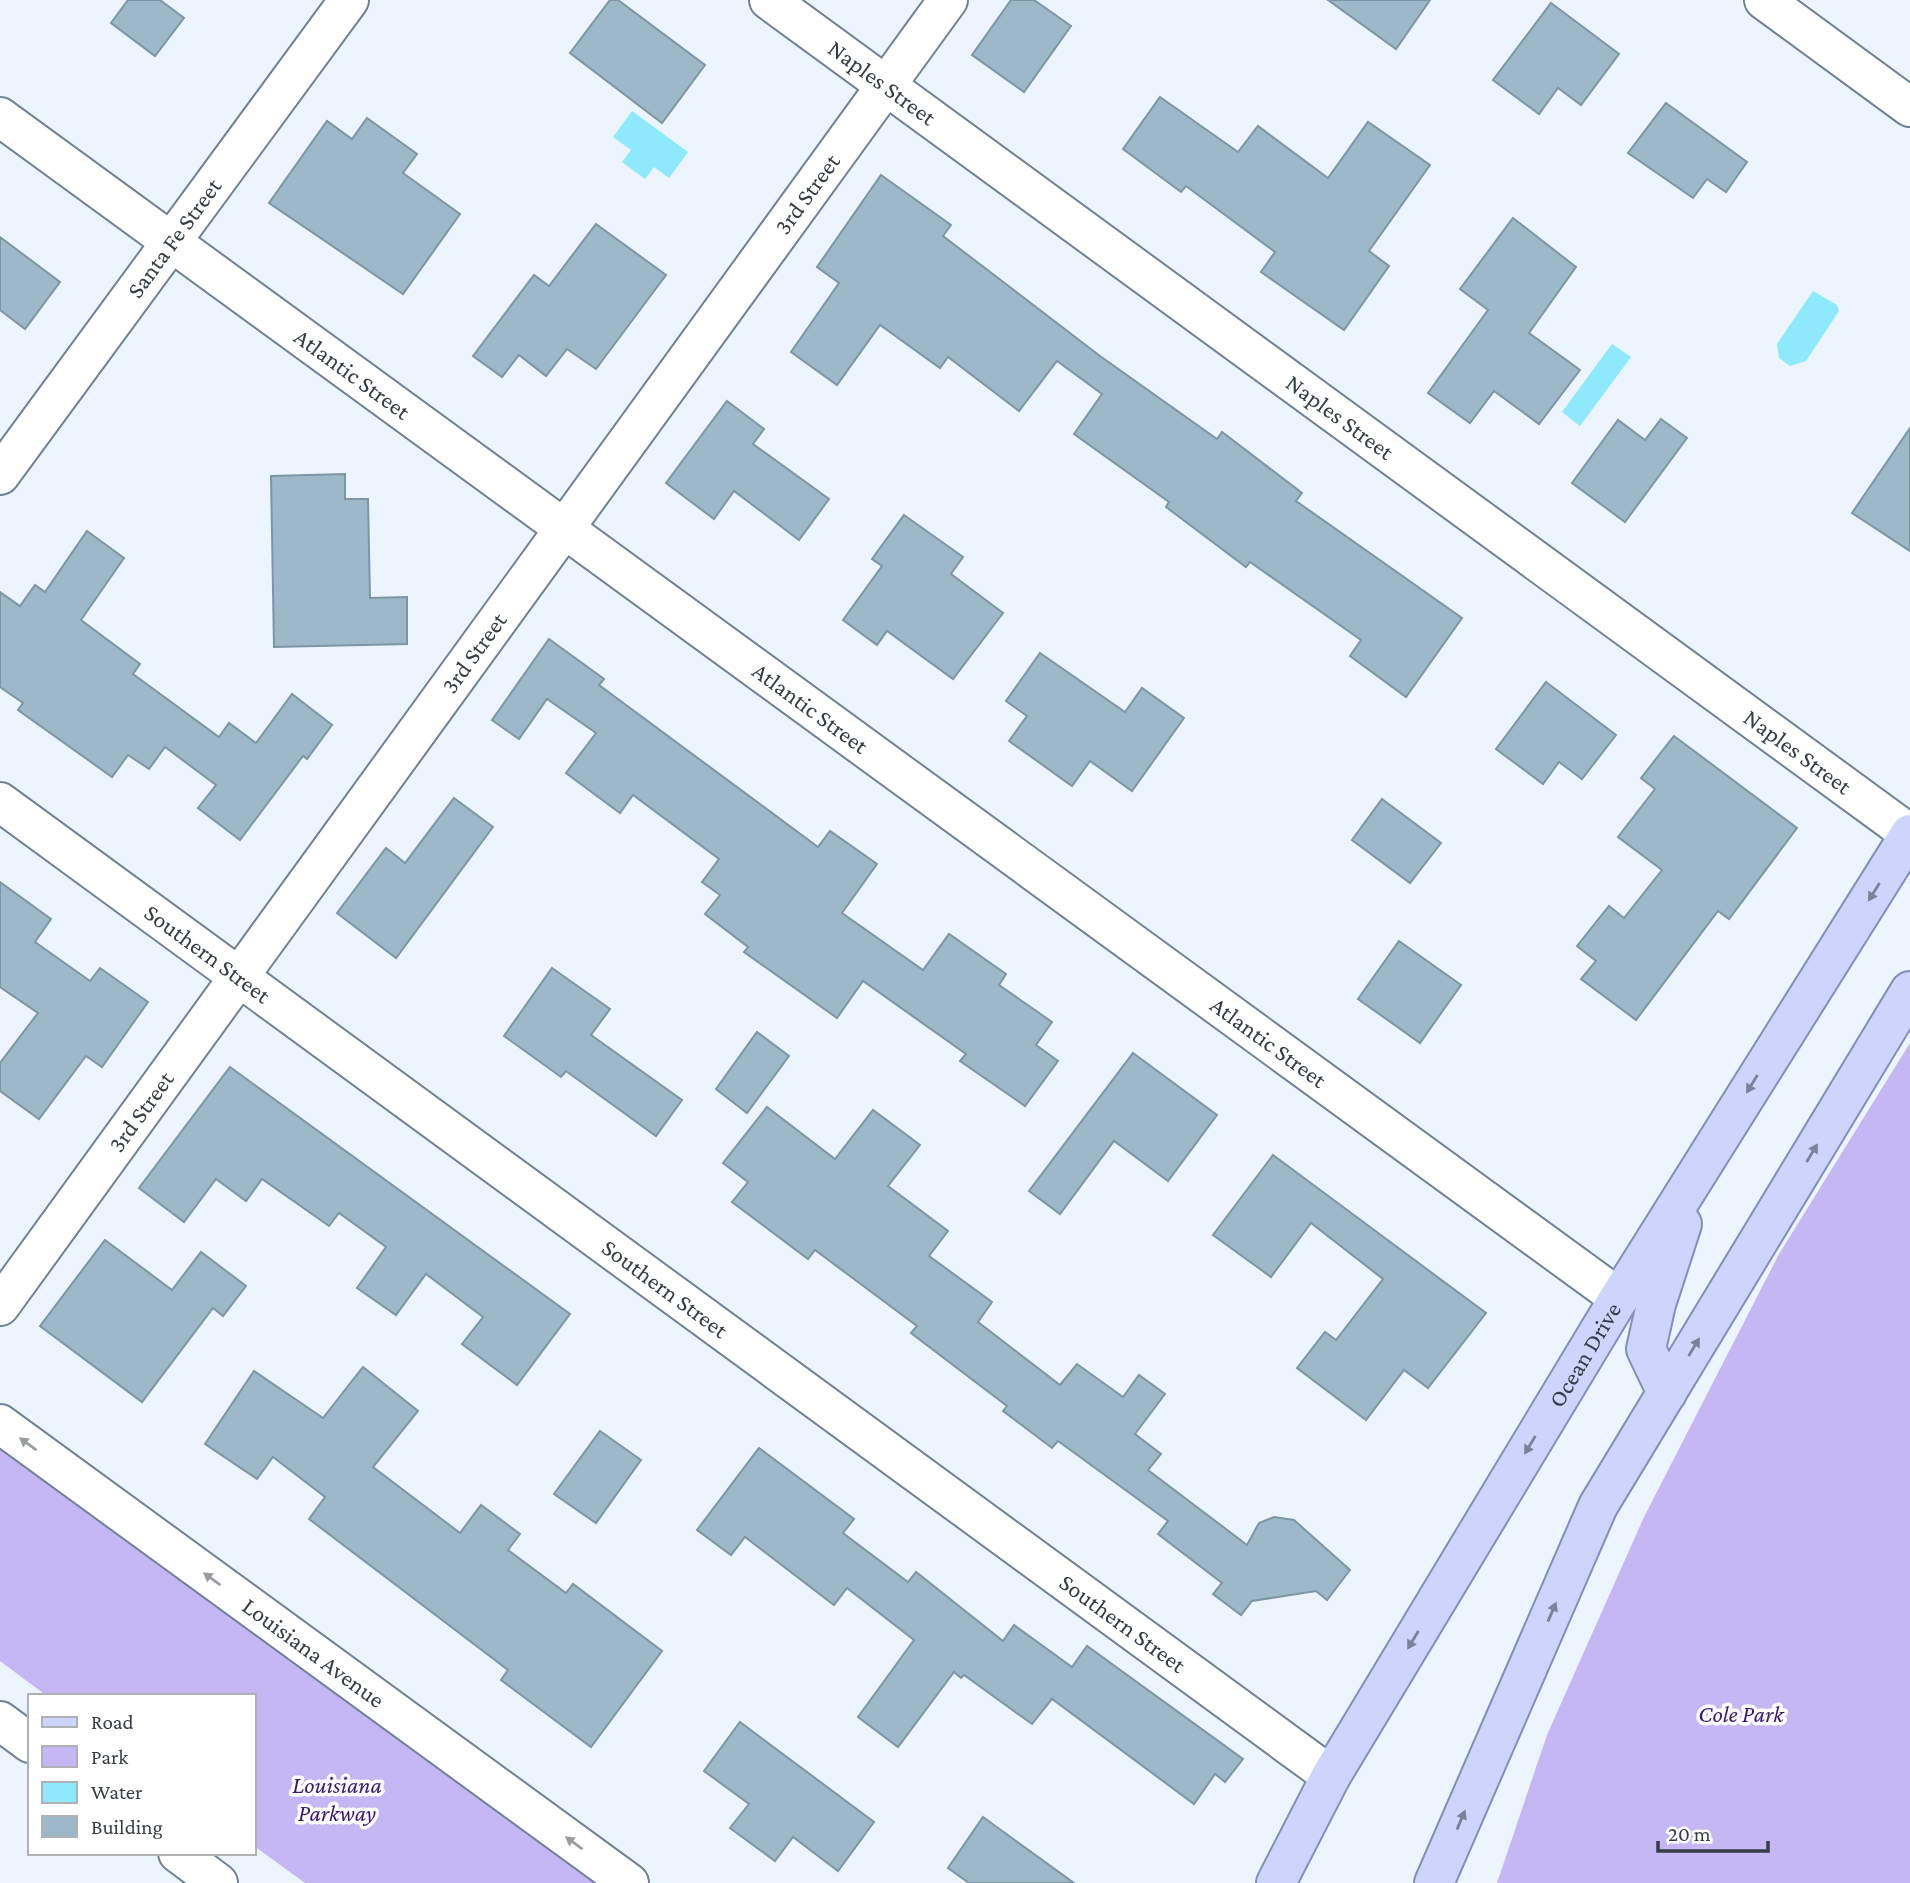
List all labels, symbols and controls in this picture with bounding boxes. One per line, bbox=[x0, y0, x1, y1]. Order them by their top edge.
street label: Naples Street bbox=[823, 34, 942, 131]
street label: 3rd Street bbox=[769, 147, 846, 239]
street label: Santa Fe Street bbox=[121, 172, 227, 303]
street label: Atlantic Street bbox=[289, 322, 417, 425]
street label: Naples Street bbox=[1281, 369, 1400, 466]
street label: 3rd Street bbox=[435, 606, 512, 698]
street label: Atlantic Street bbox=[747, 657, 875, 759]
street label: Naples Street bbox=[1739, 703, 1858, 800]
one-way arrow bbox=[1867, 882, 1880, 902]
street label: Southern Street bbox=[139, 898, 277, 1009]
street label: Atlantic Street bbox=[1206, 991, 1333, 1094]
street label: 3rd Street bbox=[102, 1065, 179, 1157]
one-way arrow bbox=[1746, 1075, 1759, 1094]
one-way arrow bbox=[1806, 1143, 1818, 1162]
street label: Southern Street bbox=[597, 1233, 734, 1344]
street label: Ocean Drive bbox=[1543, 1297, 1626, 1412]
one-way arrow bbox=[1688, 1338, 1700, 1357]
one-way arrow bbox=[1524, 1435, 1536, 1454]
one-way arrow bbox=[19, 1438, 37, 1452]
street label: Southern Street bbox=[1055, 1568, 1192, 1679]
one-way arrow bbox=[203, 1572, 221, 1586]
street label: Louisiana Avenue bbox=[238, 1592, 390, 1713]
one-way arrow bbox=[1547, 1601, 1558, 1622]
one-way arrow bbox=[1407, 1630, 1419, 1649]
legend bbox=[28, 1694, 256, 1855]
park label: Cole Park bbox=[1698, 1700, 1785, 1727]
text: Road bbox=[91, 1710, 134, 1734]
text: Park bbox=[91, 1745, 128, 1769]
park label: Louisiana Parkway bbox=[292, 1771, 382, 1826]
text: Water bbox=[91, 1780, 143, 1804]
one-way arrow bbox=[1456, 1810, 1467, 1831]
scale bar bbox=[1658, 1810, 1768, 1854]
text: Building bbox=[91, 1815, 163, 1839]
text: 20 m bbox=[1668, 1822, 1711, 1846]
one-way arrow bbox=[565, 1836, 583, 1850]

